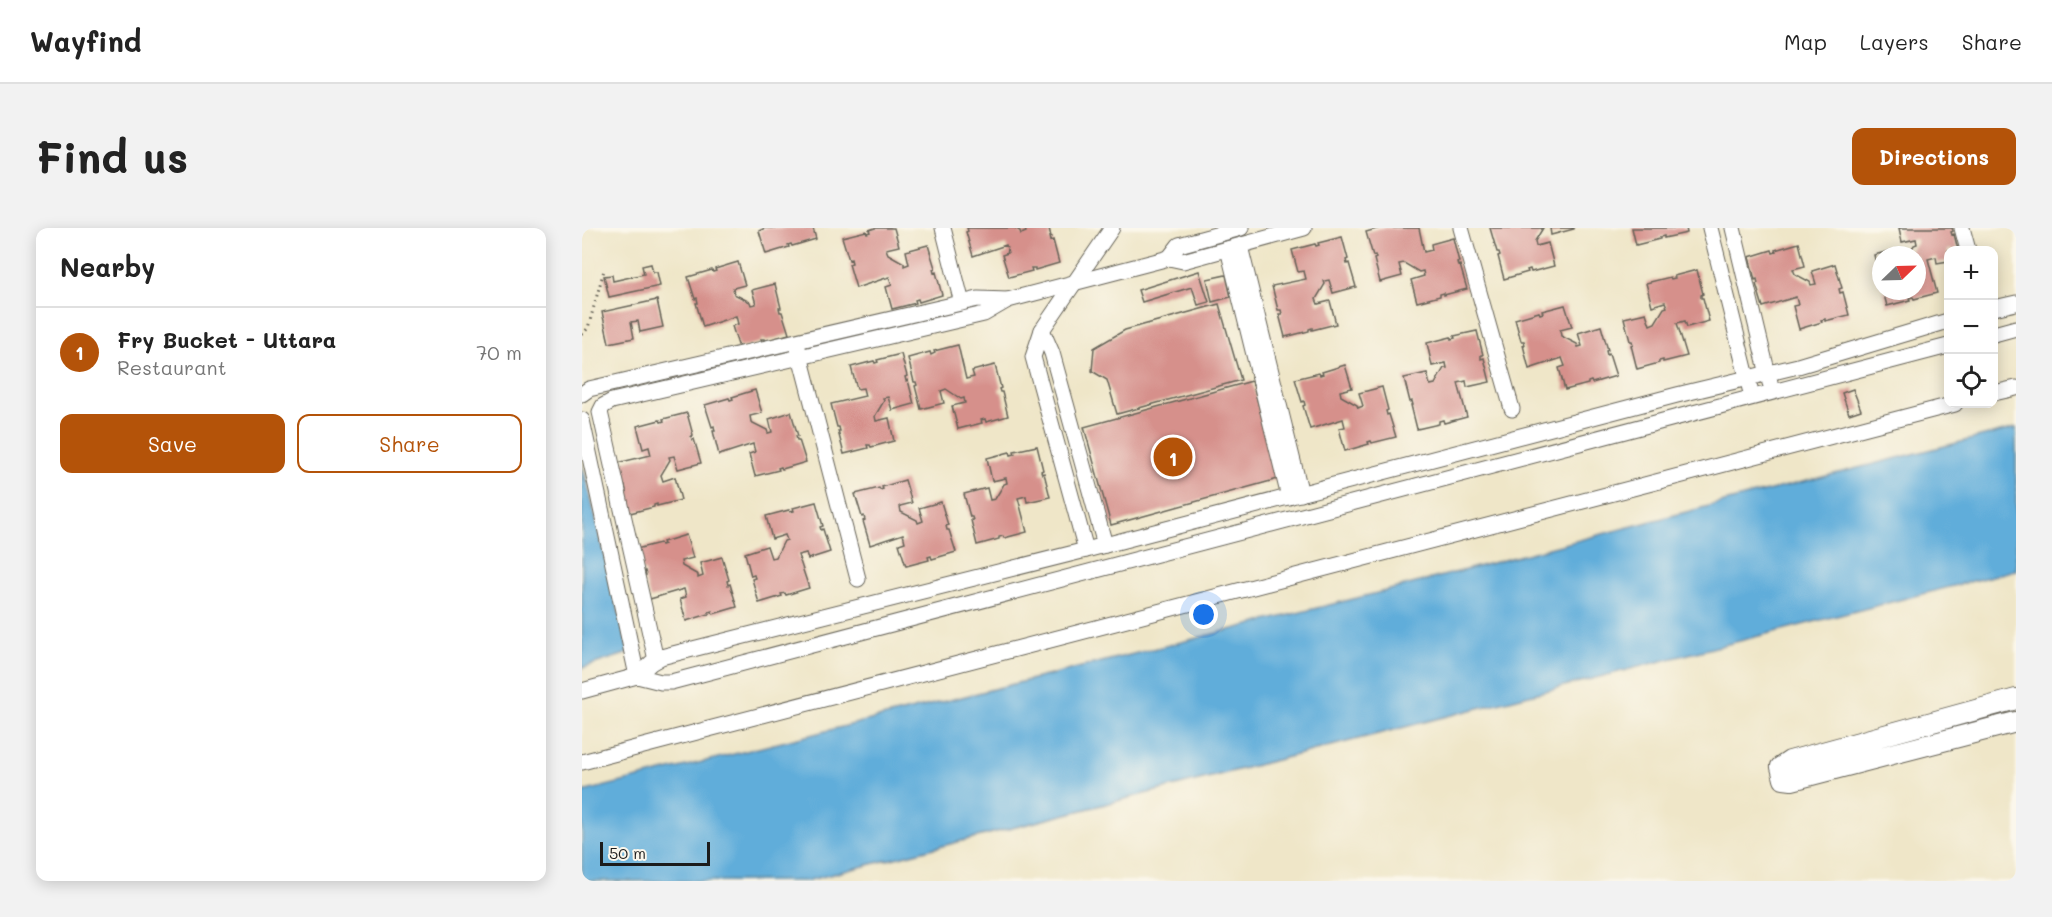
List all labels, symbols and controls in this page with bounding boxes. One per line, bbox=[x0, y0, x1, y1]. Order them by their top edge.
text: Wayfind bbox=[30, 23, 141, 59]
text: Map bbox=[1784, 28, 1827, 55]
text: Layers bbox=[1860, 28, 1929, 55]
text: Share bbox=[1962, 28, 2022, 55]
button: Directions bbox=[1852, 128, 2016, 185]
text: Find us bbox=[36, 129, 188, 184]
north arrow bbox=[1872, 246, 1926, 300]
map controls bbox=[1944, 246, 1998, 408]
button: + bbox=[1944, 246, 1998, 300]
text: Nearby bbox=[60, 250, 155, 284]
button: − bbox=[1944, 300, 1998, 354]
text: Fry Bucket - Uttara bbox=[117, 325, 336, 354]
text: 1 bbox=[75, 339, 84, 365]
text: 70 m bbox=[476, 339, 522, 365]
text: Restaurant bbox=[117, 354, 227, 380]
button: locate bbox=[1944, 354, 1998, 408]
button: Save bbox=[60, 414, 285, 473]
button: Share bbox=[297, 414, 522, 473]
pin: 1 bbox=[1154, 434, 1192, 480]
your location bbox=[1189, 600, 1218, 629]
scale bar bbox=[600, 839, 710, 866]
text: 50 m bbox=[609, 842, 646, 863]

